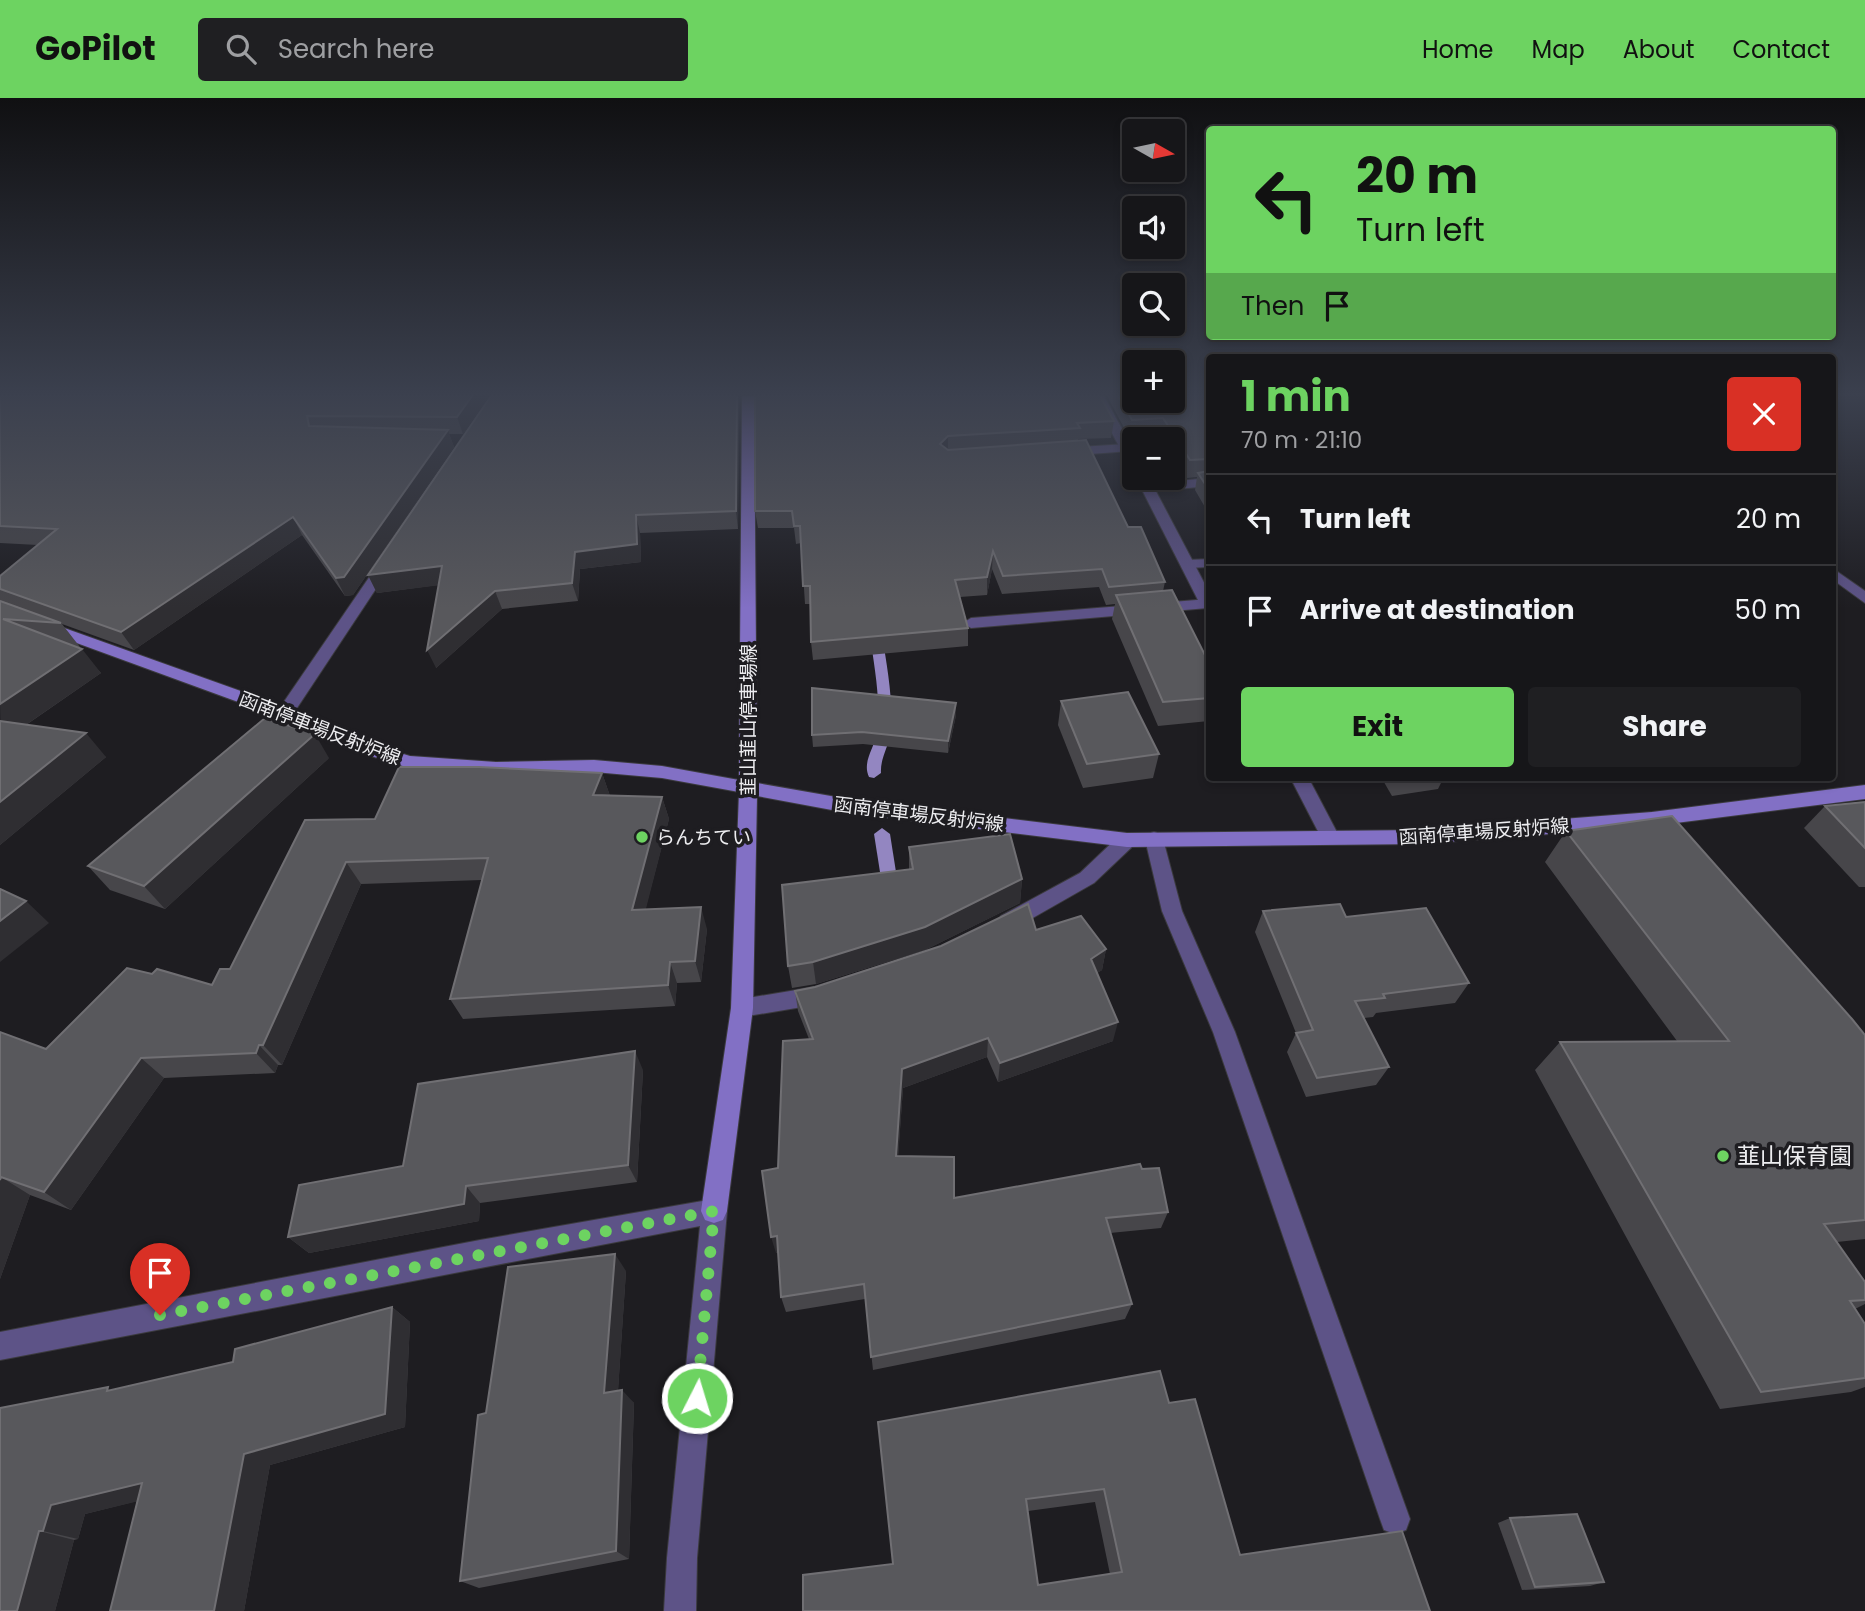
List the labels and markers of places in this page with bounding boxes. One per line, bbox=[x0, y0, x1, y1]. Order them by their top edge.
place label: らんちてい bbox=[656, 824, 751, 851]
marker: らんちてい bbox=[634, 829, 650, 845]
place label: 韮山保育園 bbox=[1737, 1140, 1852, 1172]
marker: 韮山保育園 bbox=[1715, 1148, 1731, 1164]
pin bbox=[130, 1243, 190, 1315]

